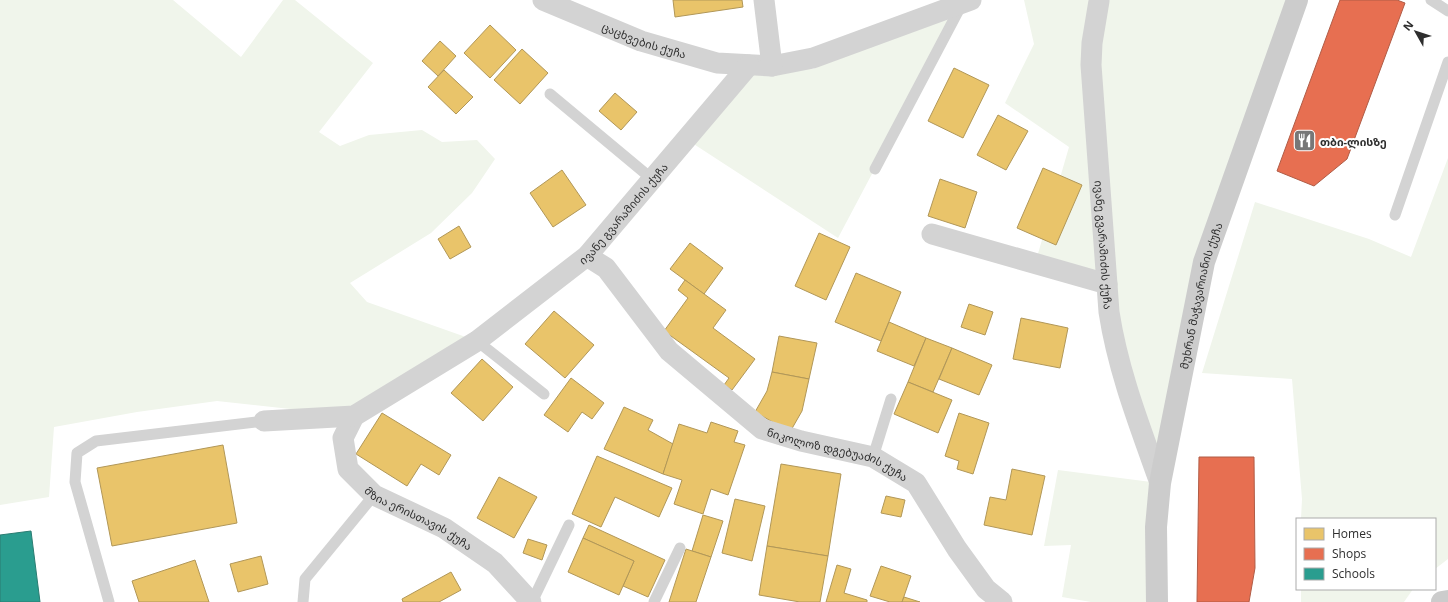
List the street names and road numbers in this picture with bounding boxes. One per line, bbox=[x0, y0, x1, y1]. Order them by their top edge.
street label: ცაცხვების ქუჩა bbox=[600, 18, 688, 61]
street label: ივანე გვარამიძის ქუჩა bbox=[575, 159, 671, 267]
street label: ივანე გვარამიძის ქუჩა bbox=[1092, 180, 1116, 310]
street label: მუხრან მაჭავარიანის ქუჩა bbox=[1175, 220, 1225, 370]
street label: ნიკოლოზ დგებუაძის ქუჩა bbox=[765, 424, 911, 484]
street label: მზია ერისთავის ქუჩა bbox=[362, 483, 475, 553]

